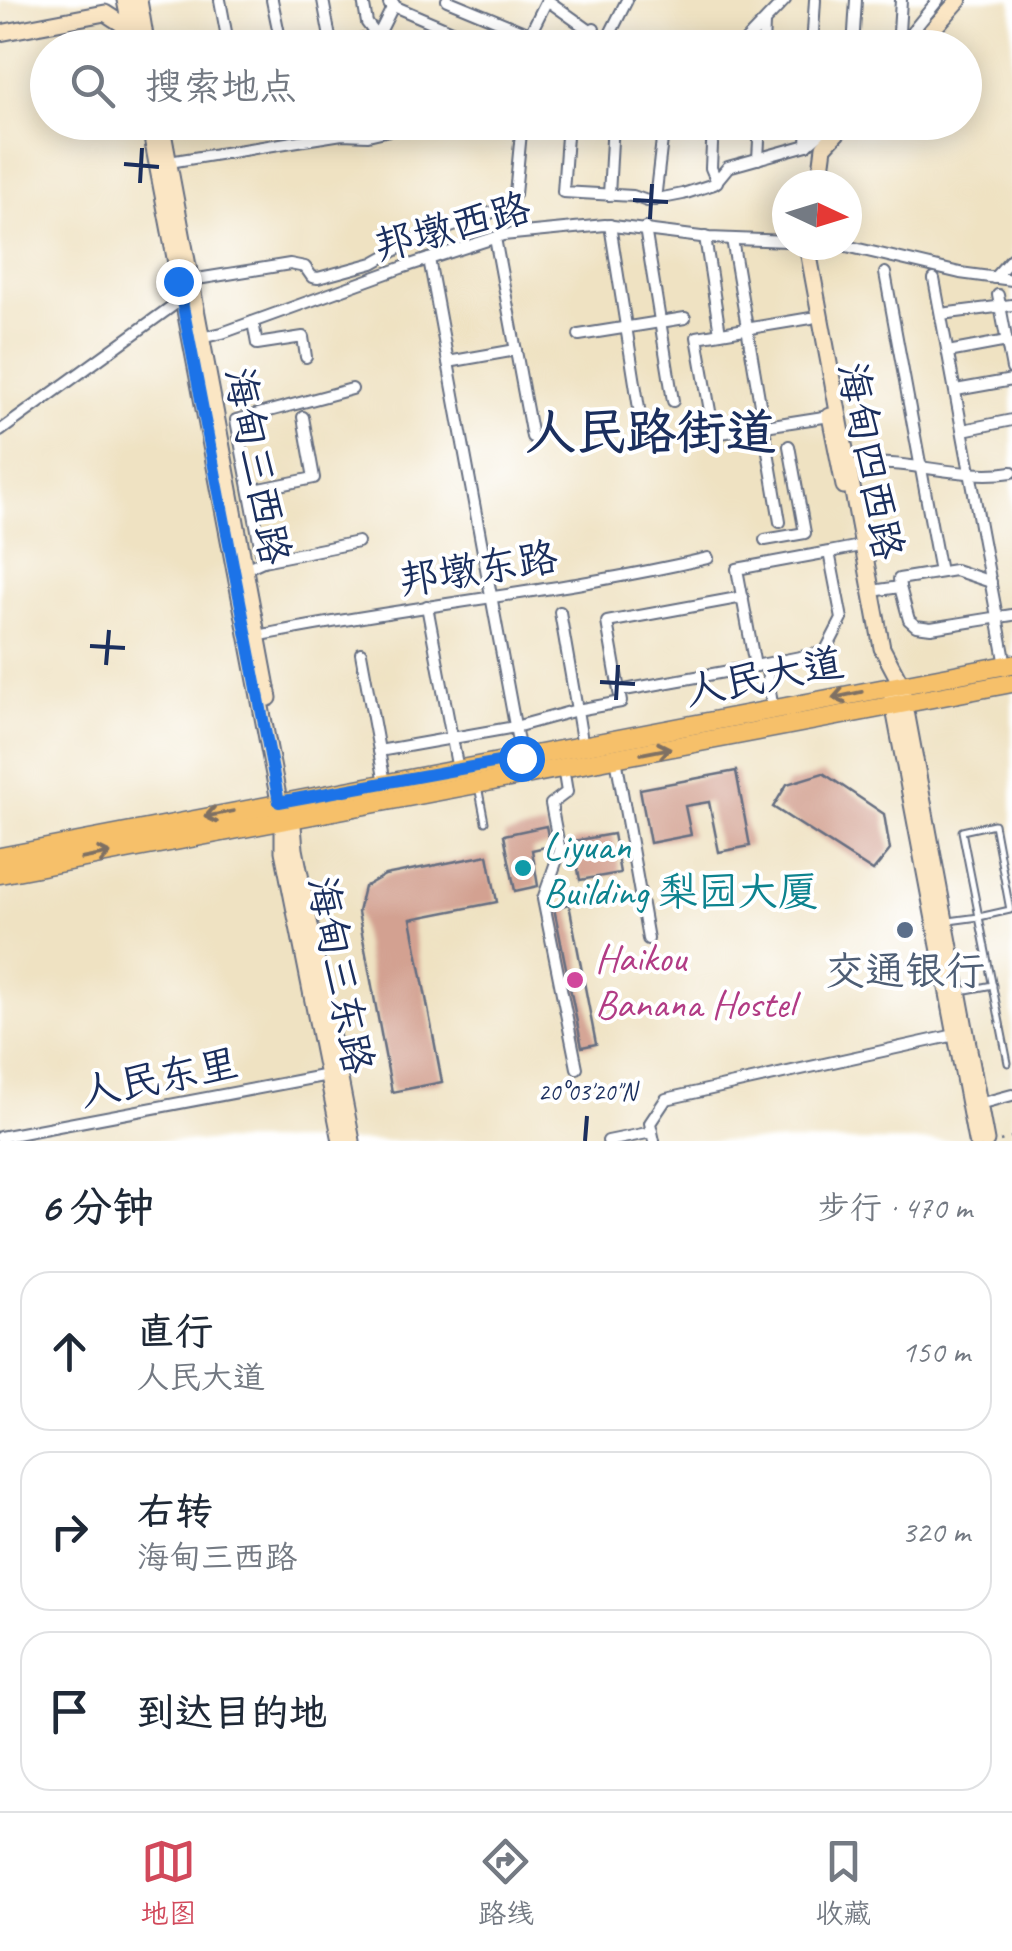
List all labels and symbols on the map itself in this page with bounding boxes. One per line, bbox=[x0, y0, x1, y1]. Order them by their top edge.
north arrow bbox=[772, 170, 862, 260]
street label: 邦墩西路 bbox=[369, 182, 536, 272]
route end bbox=[156, 259, 202, 305]
street label: 海甸四西路 bbox=[826, 358, 914, 564]
street label: 海甸三西路 bbox=[213, 363, 301, 569]
district label: 人民路街道 bbox=[526, 401, 776, 464]
street label: 邦墩东路 bbox=[395, 532, 561, 606]
street label: 人民大道 bbox=[681, 637, 847, 717]
one-way arrow bbox=[832, 687, 864, 706]
route start bbox=[499, 736, 545, 782]
one-way arrow bbox=[639, 740, 671, 759]
one-way arrow bbox=[203, 806, 235, 825]
place label: Liyuan Building 梨园大厦 bbox=[543, 821, 818, 917]
one-way arrow bbox=[79, 846, 112, 865]
marker: Liyuan Building 梨园大厦 bbox=[512, 857, 534, 879]
street label: 海甸三东路 bbox=[296, 872, 384, 1078]
marker: 交通银行 bbox=[894, 919, 916, 941]
place label: Haikou Banana Hostel bbox=[595, 933, 801, 1029]
place label: 交通银行 bbox=[825, 946, 985, 996]
marker: Haikou Banana Hostel bbox=[564, 969, 586, 991]
street label: 人民东里 bbox=[76, 1038, 242, 1118]
text: 20°03'20"N bbox=[538, 1076, 640, 1108]

